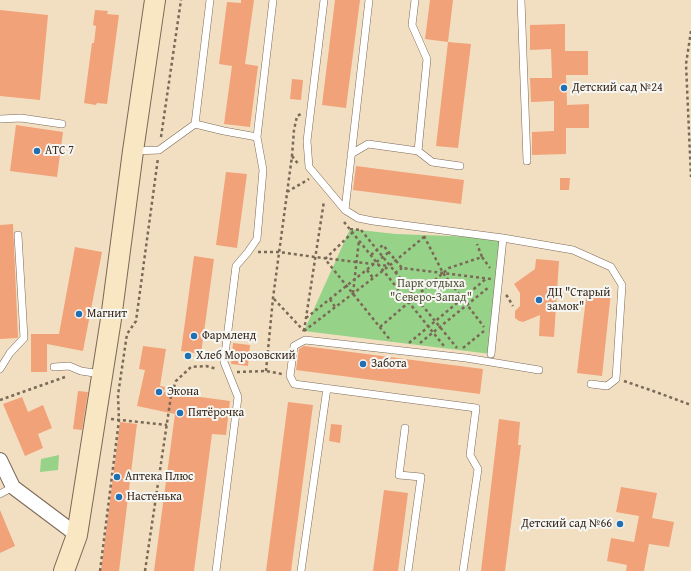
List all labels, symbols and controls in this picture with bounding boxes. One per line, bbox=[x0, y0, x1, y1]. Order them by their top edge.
place label: Детский сад №24 bbox=[572, 81, 663, 95]
marker: Детский сад №24 bbox=[559, 83, 569, 93]
place label: АТС 7 bbox=[45, 144, 74, 158]
marker: АТС 7 bbox=[32, 146, 42, 156]
park label: Парк отдыха "Северо-Запад" bbox=[390, 277, 472, 305]
place label: ДЦ "Старый замок" bbox=[547, 286, 610, 314]
marker: ДЦ "Старый замок" bbox=[534, 295, 544, 305]
place label: Магнит bbox=[87, 307, 127, 321]
marker: Магнит bbox=[74, 309, 84, 319]
place label: Фармленд bbox=[202, 329, 256, 343]
marker: Фармленд bbox=[189, 331, 199, 341]
place label: Хлеб Морозовский bbox=[196, 349, 296, 363]
marker: Хлеб Морозовский bbox=[183, 351, 193, 361]
place label: Забота bbox=[371, 357, 407, 371]
marker: Забота bbox=[358, 359, 368, 369]
place label: Экона bbox=[167, 385, 199, 399]
marker: Экона bbox=[154, 387, 164, 397]
place label: Пятёрочка bbox=[188, 406, 244, 420]
marker: Пятёрочка bbox=[175, 408, 185, 418]
place label: Аптека Плюс bbox=[125, 470, 193, 484]
marker: Аптека Плюс bbox=[112, 472, 122, 482]
place label: Настенька bbox=[127, 490, 182, 504]
marker: Настенька bbox=[114, 492, 124, 502]
place label: Детский сад №66 bbox=[521, 517, 612, 531]
marker: Детский сад №66 bbox=[615, 519, 625, 529]

